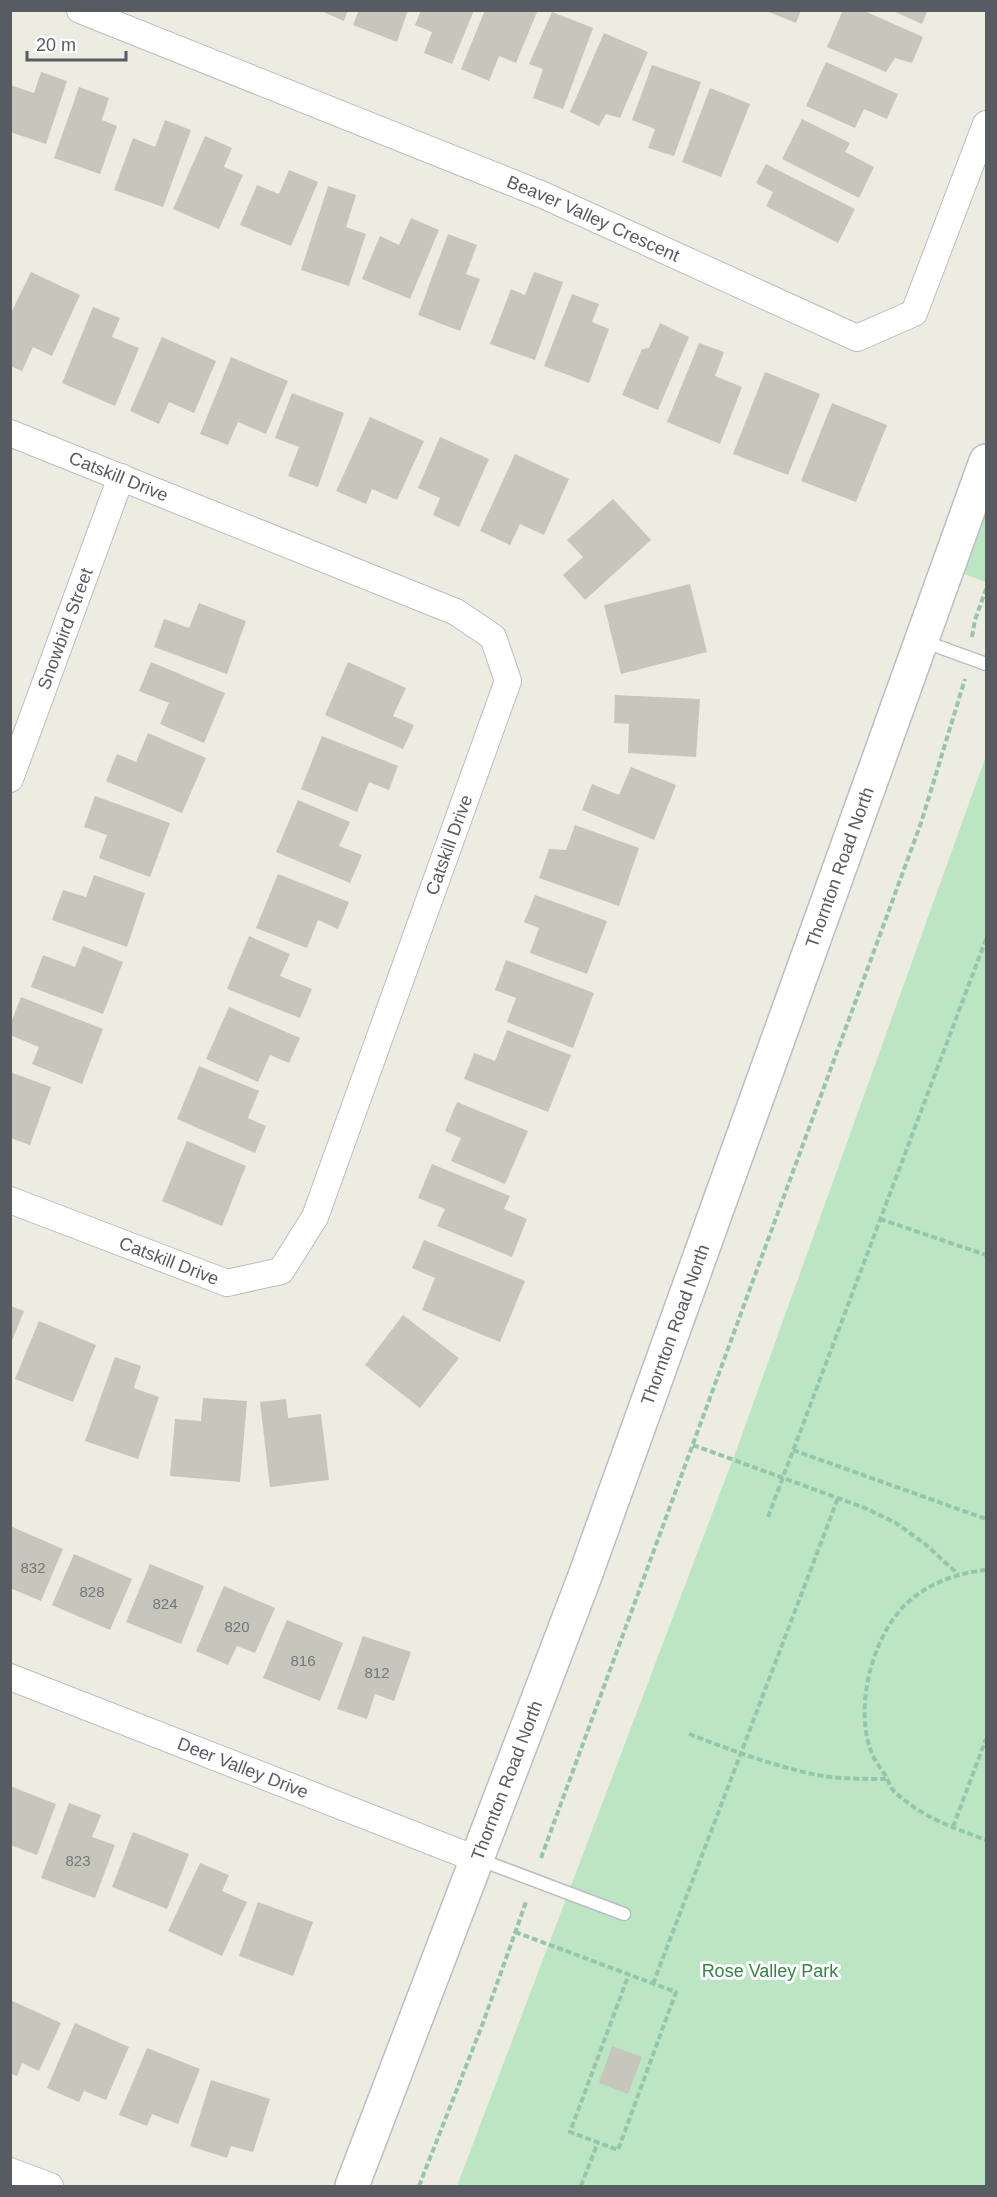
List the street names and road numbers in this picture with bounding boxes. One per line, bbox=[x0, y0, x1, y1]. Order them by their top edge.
street label: Beaver Valley Crescent bbox=[504, 172, 683, 266]
street label: Catskill Drive bbox=[66, 448, 171, 505]
street label: Snowbird Street bbox=[34, 565, 97, 692]
street label: Thornton Road North bbox=[802, 784, 878, 950]
street label: Catskill Drive bbox=[422, 792, 476, 898]
street label: Catskill Drive bbox=[116, 1233, 222, 1289]
street label: Thornton Road North bbox=[637, 1242, 713, 1408]
street label: Thornton Road North bbox=[467, 1698, 546, 1863]
street label: Deer Valley Drive bbox=[175, 1733, 311, 1803]

